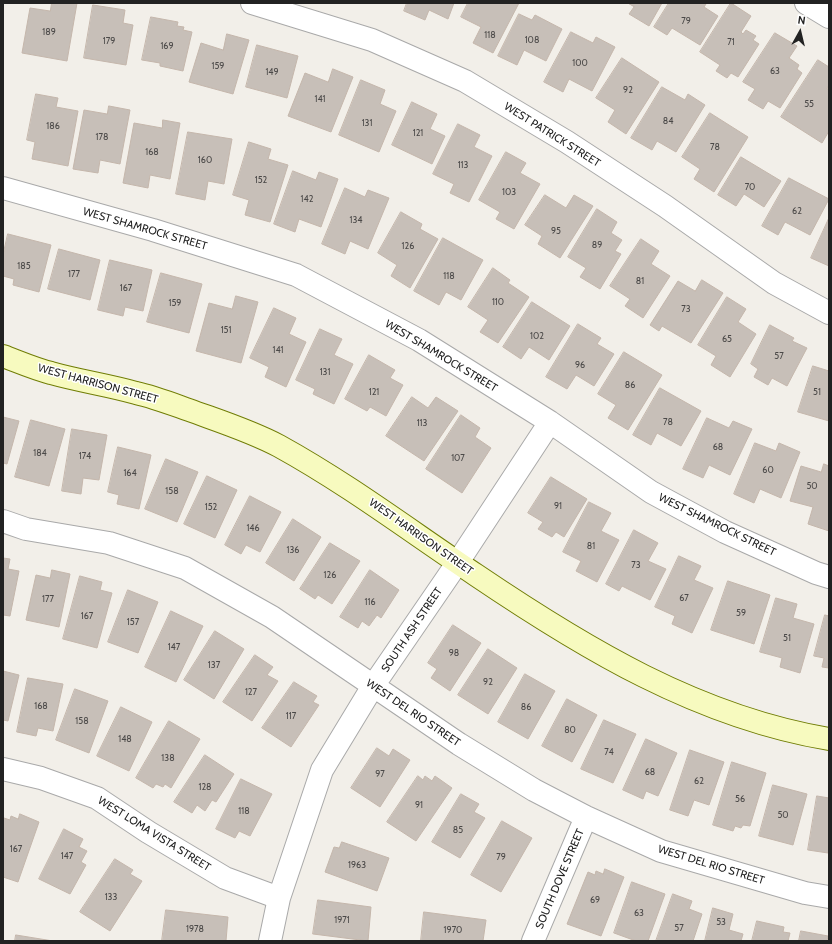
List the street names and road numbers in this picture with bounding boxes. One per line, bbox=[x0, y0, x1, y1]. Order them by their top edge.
street label: WEST PATRICK STREET bbox=[501, 100, 603, 170]
street label: WEST SHAMROCK STREET bbox=[81, 205, 209, 253]
street label: WEST SHAMROCK STREET bbox=[382, 317, 500, 395]
street label: WEST HARRISON STREET bbox=[36, 362, 160, 406]
street label: WEST SHAMROCK STREET bbox=[656, 491, 778, 559]
street label: WEST HARRISON STREET bbox=[366, 496, 476, 578]
street label: SOUTH ASH STREET bbox=[379, 585, 445, 675]
street label: WEST DEL RIO STREET bbox=[363, 677, 463, 749]
street label: WEST LOMA VISTA STREET bbox=[95, 794, 213, 874]
street label: SOUTH DOVE STREET bbox=[533, 827, 587, 931]
street label: WEST DEL RIO STREET bbox=[656, 843, 766, 887]

